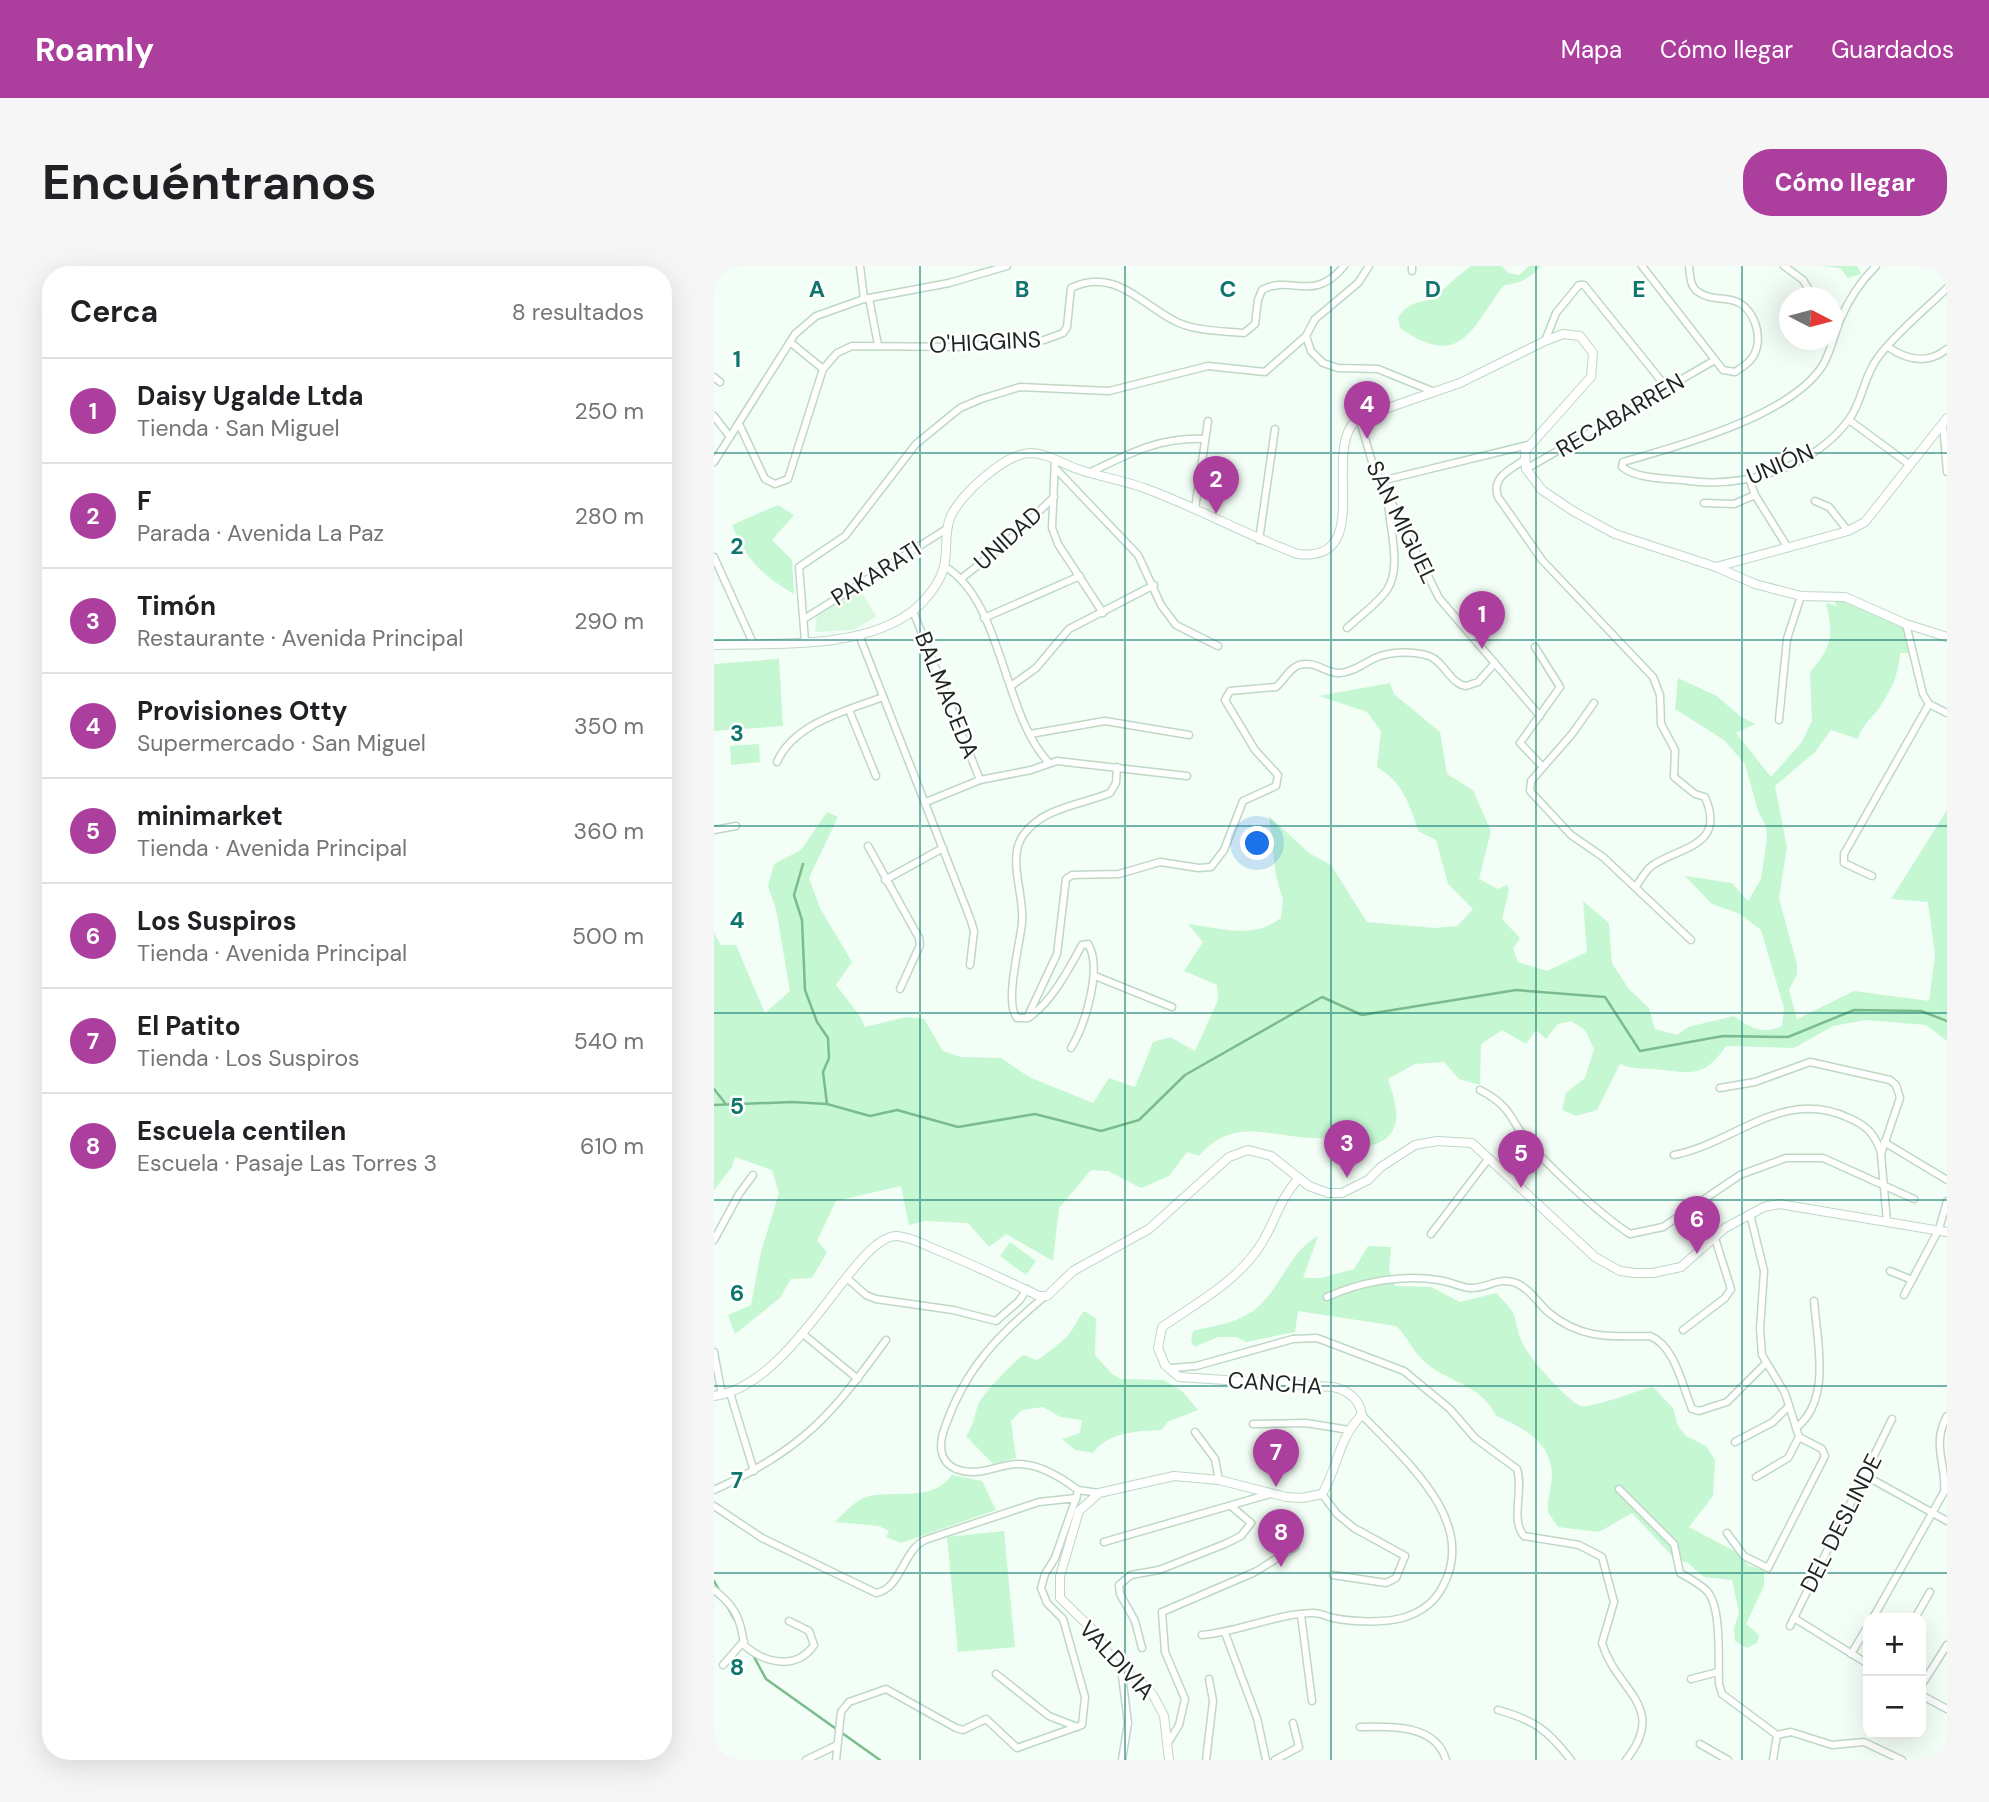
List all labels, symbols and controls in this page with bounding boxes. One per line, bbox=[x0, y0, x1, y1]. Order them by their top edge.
text: Roamly bbox=[35, 28, 154, 71]
text: Mapa bbox=[1561, 34, 1622, 65]
text: Cómo llegar bbox=[1660, 34, 1793, 65]
text: Guardados bbox=[1831, 34, 1954, 65]
button: Cómo llegar bbox=[1743, 149, 1947, 216]
text: Encuéntranos bbox=[42, 150, 377, 214]
text: A bbox=[809, 274, 825, 304]
text: B bbox=[1015, 274, 1029, 304]
text: C bbox=[1220, 274, 1236, 304]
text: D bbox=[1425, 274, 1441, 304]
text: E bbox=[1632, 274, 1646, 304]
north arrow bbox=[1779, 287, 1842, 350]
text: Cerca bbox=[70, 292, 158, 331]
text: 8 resultados bbox=[512, 297, 644, 327]
street label: O'HIGGINS bbox=[928, 324, 1042, 360]
text: 1 bbox=[733, 344, 741, 374]
street label: RECABARREN bbox=[1551, 366, 1689, 464]
text: Daisy Ugalde Ltda bbox=[137, 379, 363, 413]
pin: 4 bbox=[1344, 381, 1390, 439]
text: 1 bbox=[89, 396, 97, 426]
text: 250 m bbox=[574, 396, 644, 426]
text: Tienda · San Miguel bbox=[137, 413, 340, 443]
street label: UNIÓN bbox=[1742, 437, 1818, 491]
pin: 2 bbox=[1193, 456, 1239, 514]
street label: SAN MIGUEL bbox=[1359, 456, 1445, 588]
text: F bbox=[137, 484, 151, 518]
street label: UNIDAD bbox=[967, 499, 1049, 577]
text: 2 bbox=[86, 501, 100, 531]
text: 280 m bbox=[575, 501, 644, 531]
text: Parada · Avenida La Paz bbox=[137, 518, 384, 548]
text: 2 bbox=[730, 531, 744, 561]
street label: PAKARATI bbox=[825, 534, 927, 612]
text: Timón bbox=[137, 589, 216, 623]
pin: 1 bbox=[1459, 591, 1505, 649]
text: 3 bbox=[86, 606, 100, 636]
text: 290 m bbox=[574, 606, 644, 636]
text: Restaurante · Avenida Principal bbox=[137, 623, 463, 653]
street label: BALMACEDA bbox=[908, 627, 986, 763]
text: Provisiones Otty bbox=[137, 694, 348, 728]
text: 4 bbox=[86, 711, 100, 741]
text: 350 m bbox=[574, 711, 644, 741]
text: 3 bbox=[730, 718, 744, 748]
text: Supermercado · San Miguel bbox=[137, 728, 426, 758]
text: minimarket bbox=[137, 799, 283, 833]
text: 5 bbox=[86, 816, 100, 846]
text: 360 m bbox=[574, 816, 644, 846]
your location bbox=[1240, 826, 1274, 860]
text: Tienda · Avenida Principal bbox=[137, 833, 407, 863]
text: Los Suspiros bbox=[137, 904, 297, 938]
text: 4 bbox=[730, 905, 745, 935]
text: 6 bbox=[86, 921, 100, 951]
text: 500 m bbox=[572, 921, 644, 951]
text: Tienda · Avenida Principal bbox=[137, 938, 407, 968]
text: El Patito bbox=[137, 1009, 241, 1043]
text: 7 bbox=[87, 1026, 99, 1056]
text: 540 m bbox=[574, 1026, 644, 1056]
text: Tienda · Los Suspiros bbox=[137, 1043, 360, 1073]
text: 5 bbox=[730, 1091, 744, 1121]
text: Escuela centilen bbox=[137, 1114, 346, 1148]
pin: 3 bbox=[1324, 1120, 1370, 1178]
pin: 5 bbox=[1498, 1130, 1544, 1188]
text: 8 bbox=[86, 1131, 100, 1161]
text: 610 m bbox=[580, 1131, 644, 1161]
text: Escuela · Pasaje Las Torres 3 bbox=[137, 1148, 437, 1178]
pin: 6 bbox=[1674, 1196, 1720, 1254]
text: 6 bbox=[730, 1278, 744, 1308]
street label: CANCHA bbox=[1227, 1365, 1323, 1401]
pin: 7 bbox=[1253, 1429, 1299, 1487]
street label: DEL DESLINDE bbox=[1793, 1449, 1889, 1597]
text: 7 bbox=[731, 1465, 743, 1495]
pin: 8 bbox=[1258, 1509, 1304, 1567]
map controls bbox=[1863, 1613, 1926, 1739]
button: + bbox=[1863, 1613, 1926, 1676]
street label: VALDIVIA bbox=[1073, 1614, 1161, 1706]
text: 8 bbox=[730, 1652, 744, 1682]
button: − bbox=[1863, 1676, 1926, 1739]

